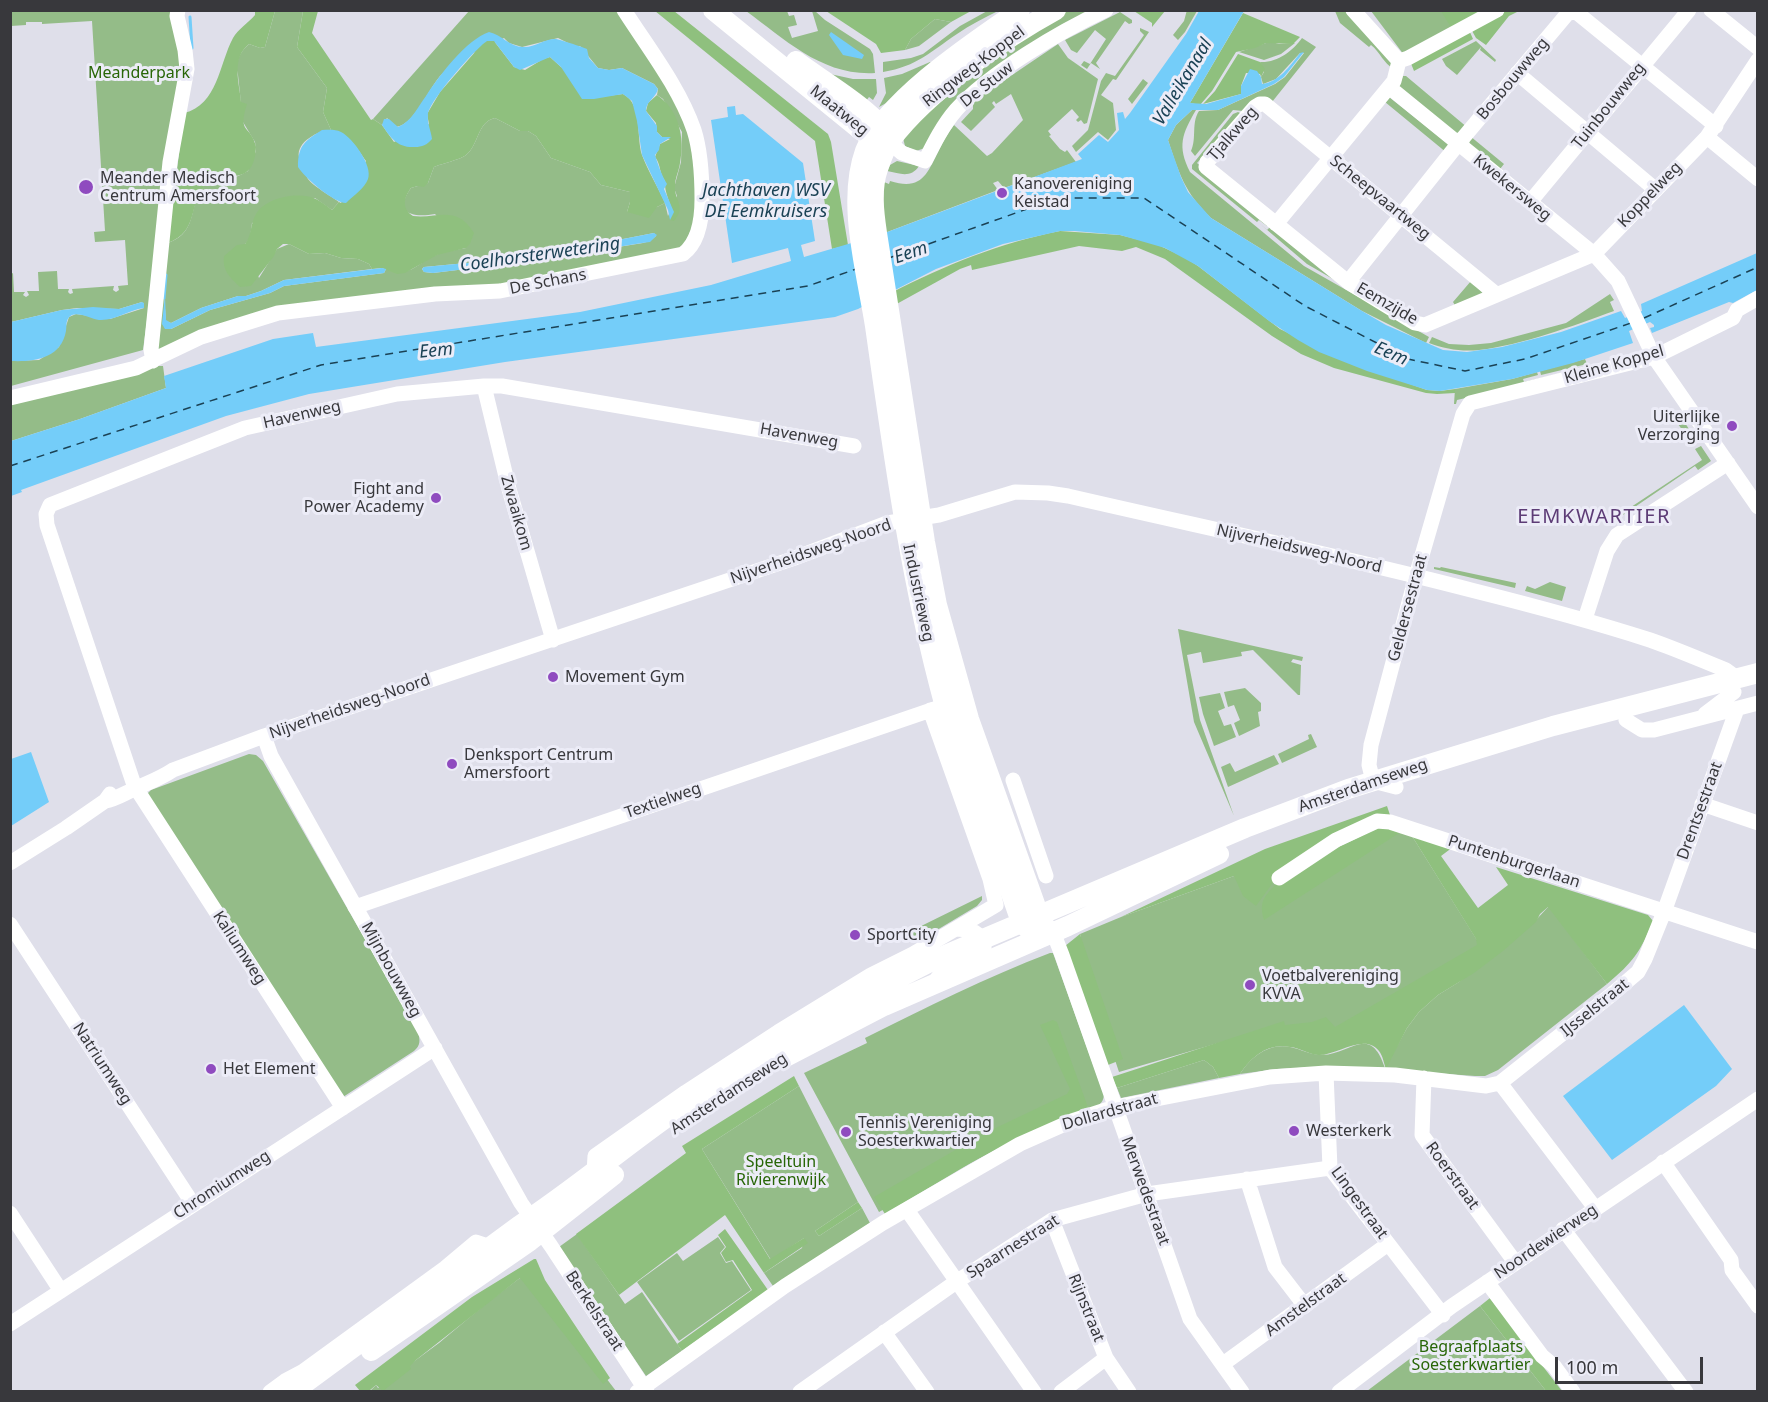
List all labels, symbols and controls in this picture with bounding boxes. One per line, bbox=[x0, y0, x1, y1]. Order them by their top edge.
street label: Ringweg-Koppel bbox=[919, 22, 1029, 112]
street label: Bosbouwweg bbox=[1473, 34, 1553, 124]
water label: Valleikanaal bbox=[1149, 35, 1217, 129]
street label: De Stuw bbox=[957, 58, 1017, 112]
street label: Tuinbouwweg bbox=[1568, 59, 1650, 153]
park label: Meanderpark bbox=[88, 63, 190, 83]
street label: Maatweg bbox=[806, 82, 872, 140]
street label: Tjalkweg bbox=[1204, 103, 1262, 165]
street label: Kwekersweg bbox=[1469, 151, 1555, 225]
street label: Scheepvaartweg bbox=[1326, 152, 1434, 244]
street label: Koppelweg bbox=[1614, 158, 1686, 232]
place label: Meander Medisch Centrum Amersfoort bbox=[100, 168, 256, 206]
place label: Kanovereniging Keistad bbox=[1014, 174, 1132, 212]
marker: Meander Medisch Centrum Amersfoort bbox=[77, 178, 95, 196]
water label: Jachthaven WSV DE Eemkruisers bbox=[702, 180, 830, 222]
marker: Kanovereniging Keistad bbox=[995, 186, 1009, 200]
water label: Coelhorsterwetering bbox=[459, 233, 621, 277]
water label: Eem bbox=[891, 237, 931, 269]
street label: De Schans bbox=[508, 265, 588, 299]
street label: Eemzijde bbox=[1353, 279, 1421, 329]
water label: Eem bbox=[1371, 337, 1411, 371]
water label: Eem bbox=[418, 338, 454, 364]
street label: Kleine Koppel bbox=[1562, 342, 1666, 388]
street label: Havenweg bbox=[261, 397, 343, 433]
place label: Uiterlijke Verzorging bbox=[1638, 407, 1720, 445]
marker: Uiterlijke Verzorging bbox=[1725, 419, 1739, 433]
street label: Havenweg bbox=[758, 420, 840, 452]
street label: Zwaaikom bbox=[496, 473, 536, 553]
place label: Fight and Power Academy bbox=[304, 479, 424, 517]
marker: Fight and Power Academy bbox=[429, 491, 443, 505]
district label: EEMKWARTIER bbox=[1517, 505, 1671, 529]
street label: Nijverheidsweg-Noord bbox=[728, 515, 894, 589]
street label: Nijverheidsweg-Noord bbox=[1215, 521, 1383, 577]
street label: Industrieweg bbox=[898, 542, 938, 644]
street label: Geldersestraat bbox=[1384, 552, 1432, 664]
place label: Movement Gym bbox=[565, 667, 685, 687]
street label: Nijverheidsweg-Noord bbox=[267, 670, 433, 744]
marker: Movement Gym bbox=[546, 670, 560, 684]
place label: Denksport Centrum Amersfoort bbox=[464, 745, 613, 783]
street label: Amsterdamseweg bbox=[1296, 755, 1430, 817]
marker: Denksport Centrum Amersfoort bbox=[445, 757, 459, 771]
street label: Drentsestraat bbox=[1673, 759, 1727, 863]
street label: Textielweg bbox=[622, 779, 704, 823]
street label: Puntenburgerlaan bbox=[1446, 832, 1582, 892]
street label: Kaliumweg bbox=[208, 908, 270, 988]
street label: Mijnbouwweg bbox=[357, 919, 425, 1021]
place label: SportCity bbox=[867, 925, 936, 945]
marker: SportCity bbox=[848, 928, 862, 942]
place label: Voetbalvereniging KVVA bbox=[1262, 966, 1399, 1004]
street label: IJsselstraat bbox=[1557, 975, 1633, 1041]
marker: Voetbalvereniging KVVA bbox=[1243, 978, 1257, 992]
street label: Natriumweg bbox=[68, 1019, 136, 1109]
street label: Amsterdamseweg bbox=[667, 1049, 791, 1139]
place label: Het Element bbox=[223, 1059, 316, 1079]
marker: Het Element bbox=[204, 1062, 218, 1076]
street label: Dollardstraat bbox=[1060, 1089, 1160, 1135]
place label: Tennis Vereniging Soesterkwartier bbox=[858, 1113, 992, 1151]
place label: Westerkerk bbox=[1306, 1121, 1391, 1141]
marker: Westerkerk bbox=[1287, 1124, 1301, 1138]
marker: Tennis Vereniging Soesterkwartier bbox=[839, 1125, 853, 1139]
street label: Merwedestraat bbox=[1116, 1134, 1174, 1248]
street label: Roerstraat bbox=[1421, 1139, 1483, 1213]
street label: Chromiumweg bbox=[170, 1147, 274, 1223]
park label: Speeltuin Rivierenwijk bbox=[736, 1152, 826, 1190]
street label: Lingestraat bbox=[1326, 1163, 1392, 1243]
street label: Noordewierweg bbox=[1491, 1200, 1601, 1284]
street label: Spaarnestraat bbox=[963, 1211, 1063, 1283]
street label: Berkelstraat bbox=[561, 1268, 627, 1354]
street label: Amstelstraat bbox=[1262, 1269, 1350, 1341]
street label: Rijnstraat bbox=[1064, 1271, 1108, 1345]
park label: Begraafplaats Soesterkwartier bbox=[1412, 1337, 1530, 1375]
scale bar bbox=[1558, 1345, 1706, 1383]
text: 100 m bbox=[1566, 1355, 1618, 1379]

